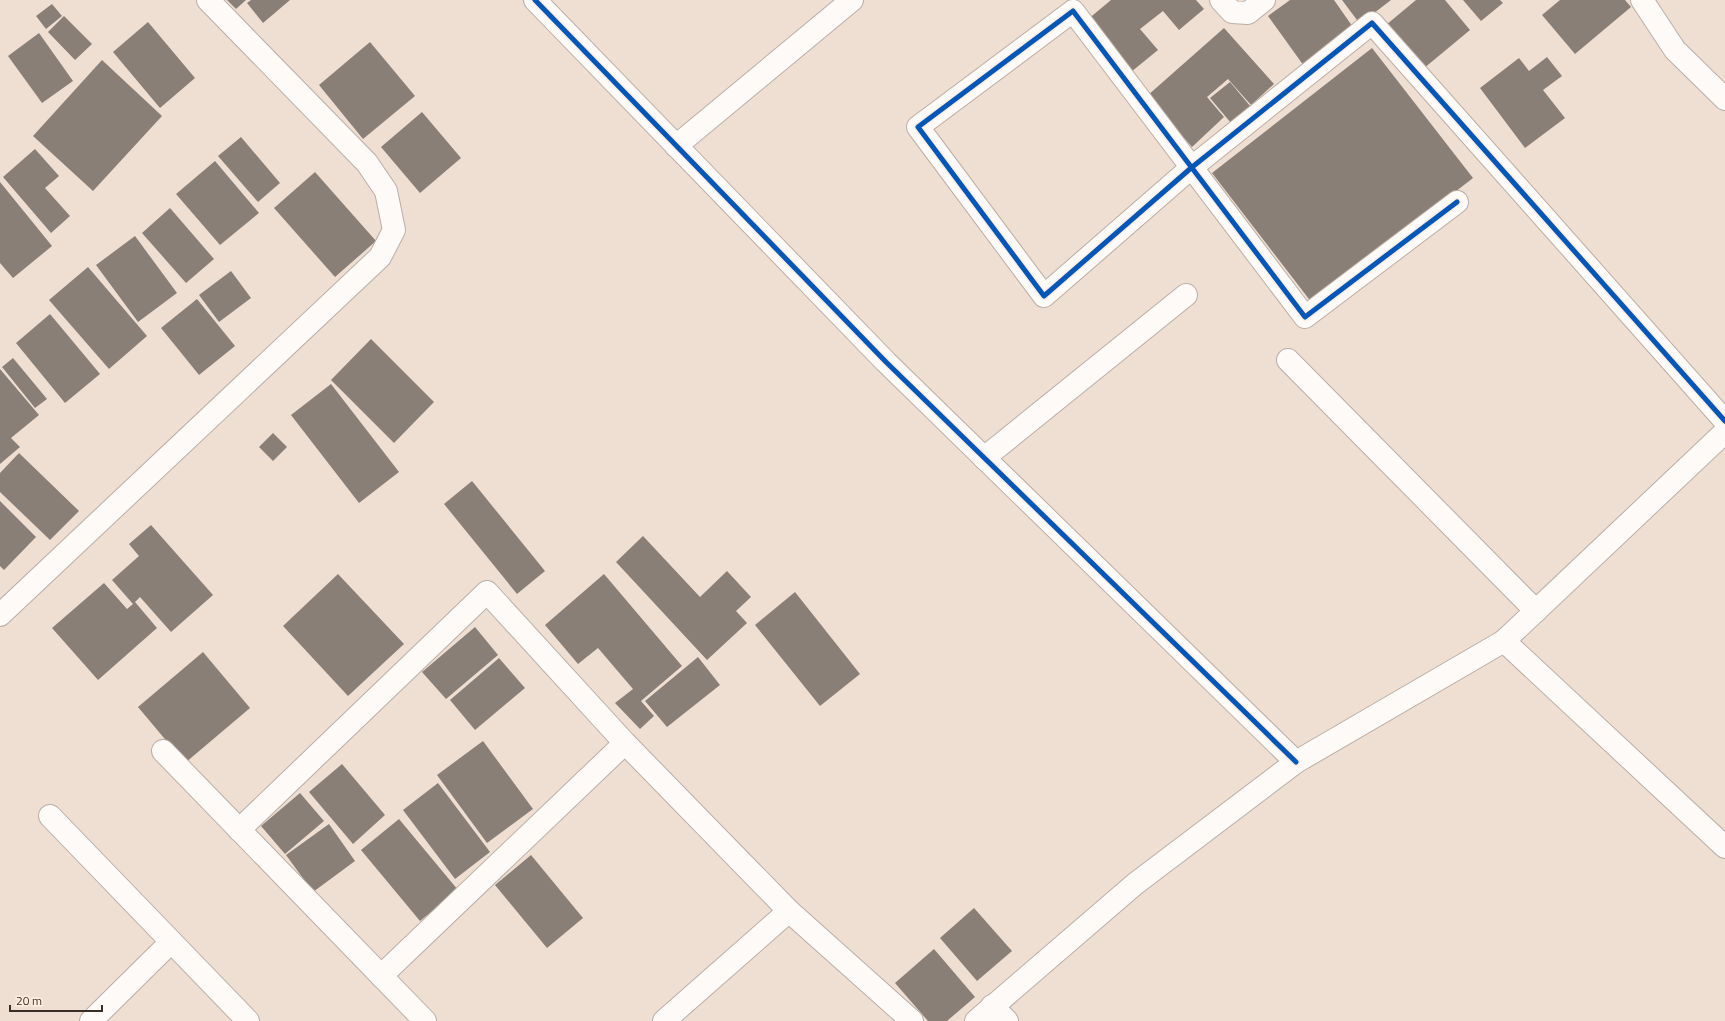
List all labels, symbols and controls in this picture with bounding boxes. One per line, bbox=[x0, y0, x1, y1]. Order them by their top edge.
scale bar bbox=[10, 987, 102, 1013]
text: 20 m bbox=[16, 991, 42, 1010]

